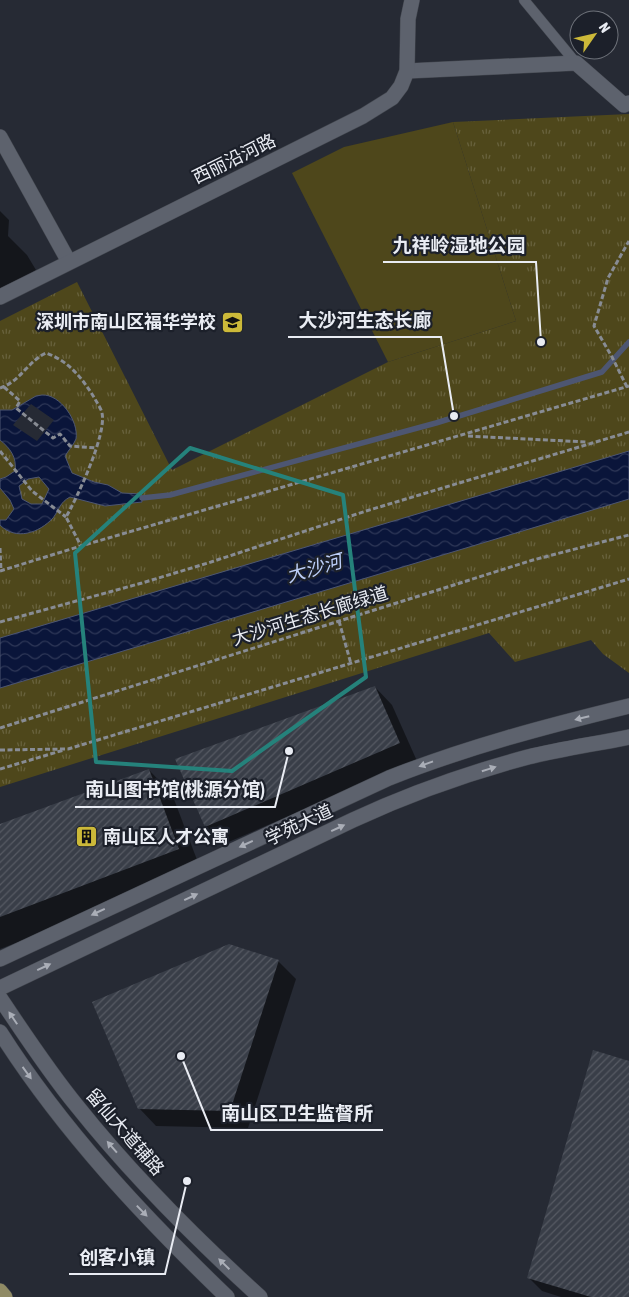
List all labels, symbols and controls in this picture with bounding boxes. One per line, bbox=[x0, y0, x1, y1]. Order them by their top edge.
north arrow bbox=[569, 10, 619, 60]
text: N bbox=[596, 20, 614, 36]
street label: 西丽沿河路 bbox=[189, 129, 279, 188]
callout: 九祥岭湿地公园 bbox=[383, 228, 536, 262]
text: 九祥岭湿地公园 bbox=[392, 234, 526, 256]
callout: 大沙河生态长廊 bbox=[288, 303, 441, 337]
text: 大沙河生态长廊 bbox=[298, 309, 432, 331]
school or university icon: 深圳市南山区福华学校 bbox=[220, 310, 244, 334]
place label: 深圳市南山区福华学校 bbox=[36, 311, 216, 332]
water label: 大沙河 bbox=[284, 548, 348, 586]
street label: 大沙河生态长廊绿道 bbox=[229, 582, 390, 649]
one-way arrow bbox=[574, 714, 589, 722]
one-way arrow bbox=[418, 760, 433, 768]
one-way arrow bbox=[481, 764, 496, 772]
callout: 南山图书馆(桃源分馆) bbox=[75, 773, 275, 807]
text: 南山图书馆(桃源分馆) bbox=[85, 778, 265, 800]
street label: 学苑大道 bbox=[262, 800, 336, 849]
one-way arrow bbox=[330, 823, 345, 832]
building icon: 南山区人才公寓 bbox=[75, 825, 99, 849]
place label: 南山区人才公寓 bbox=[103, 826, 229, 847]
one-way arrow bbox=[238, 840, 253, 848]
one-way arrow bbox=[184, 893, 198, 901]
one-way arrow bbox=[91, 909, 105, 917]
one-way arrow bbox=[37, 963, 51, 971]
one-way arrow bbox=[8, 1011, 18, 1025]
one-way arrow bbox=[22, 1066, 32, 1080]
street label: 留仙大道辅路 bbox=[82, 1084, 169, 1179]
callout: 南山区卫生监督所 bbox=[211, 1096, 383, 1130]
text: 南山区卫生监督所 bbox=[221, 1102, 373, 1124]
one-way arrow bbox=[107, 1141, 118, 1153]
one-way arrow bbox=[136, 1205, 148, 1217]
callout: 创客小镇 bbox=[69, 1240, 165, 1274]
text: 创客小镇 bbox=[79, 1246, 155, 1268]
one-way arrow bbox=[219, 1258, 231, 1270]

